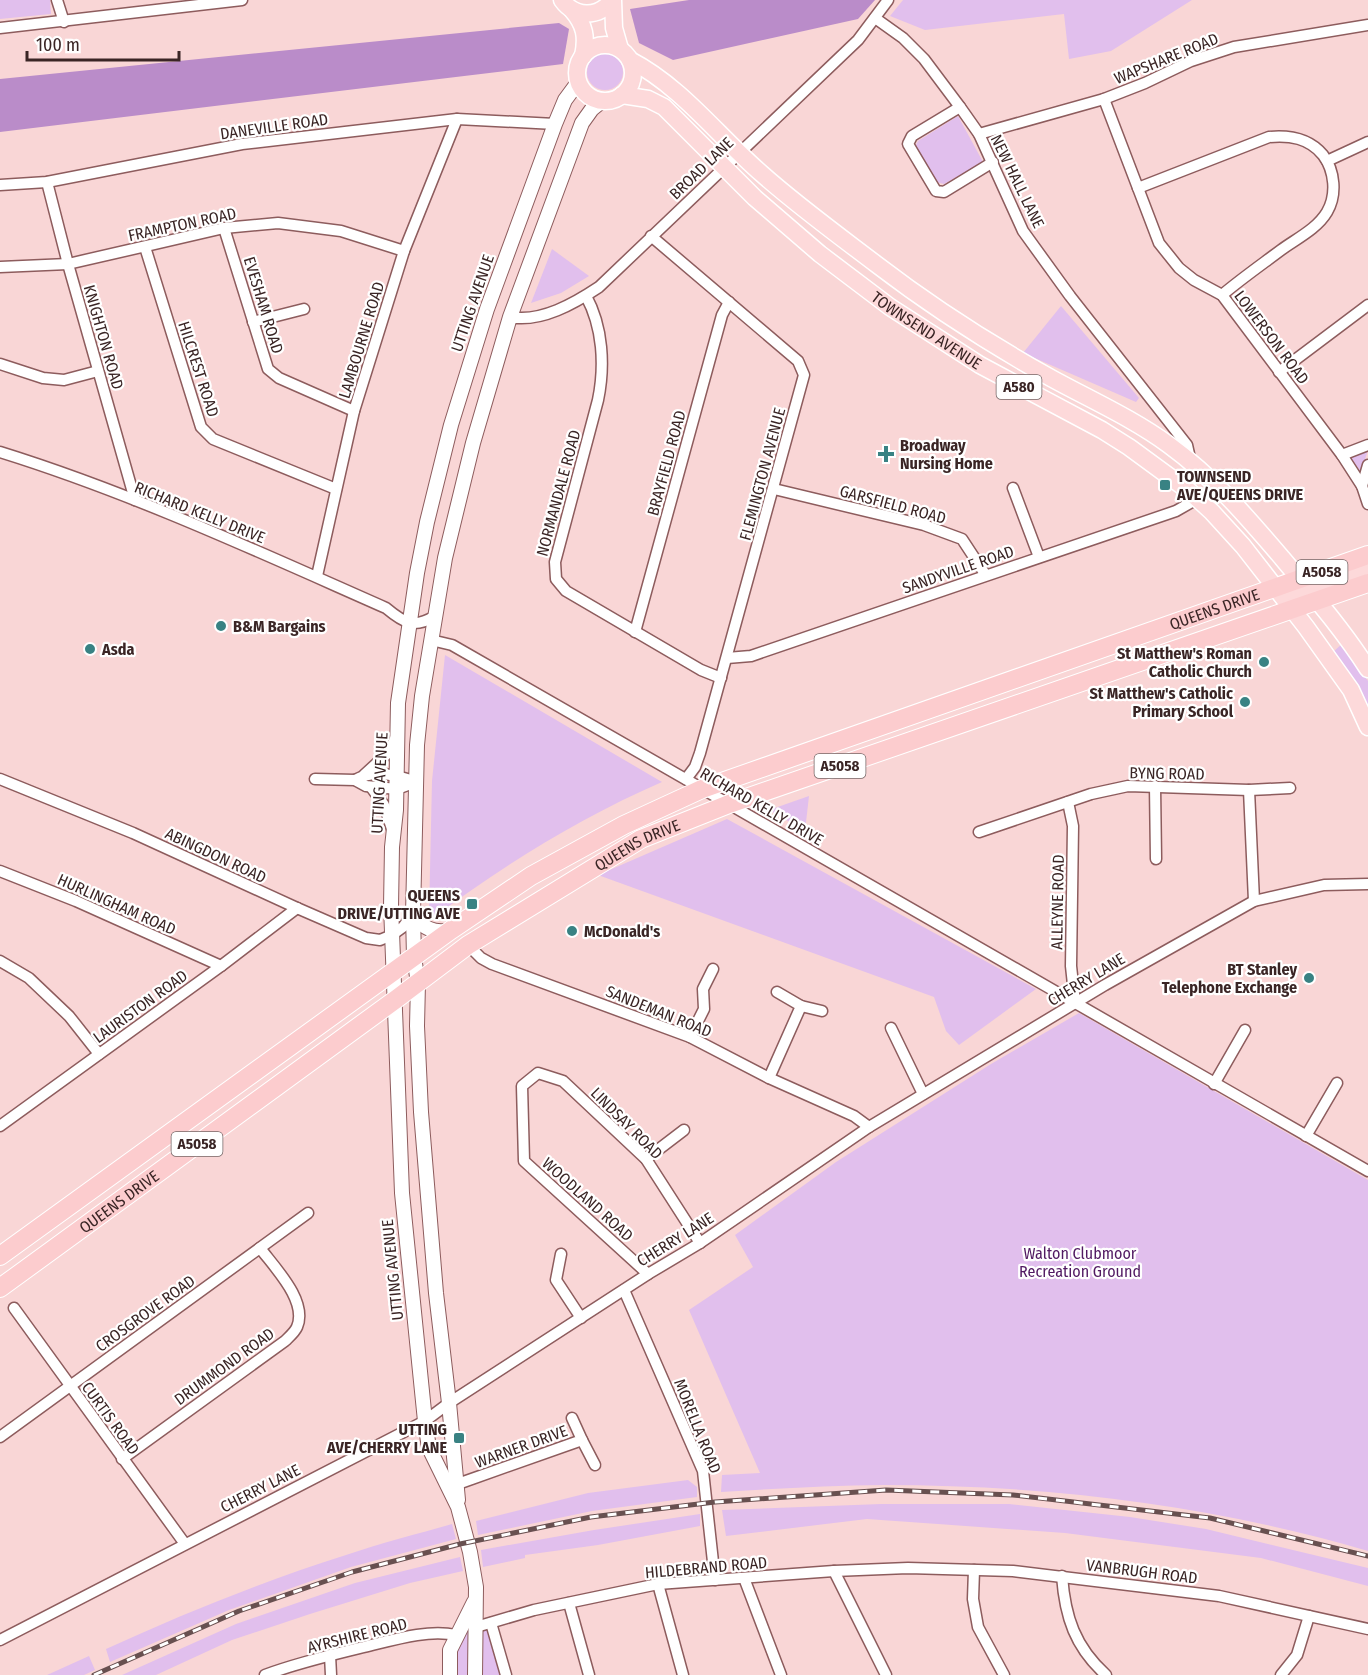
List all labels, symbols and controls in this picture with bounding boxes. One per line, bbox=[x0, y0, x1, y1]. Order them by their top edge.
scale bar bbox=[27, 24, 178, 62]
street label: WAPSHARE ROAD bbox=[1111, 29, 1221, 88]
text: 100 m bbox=[36, 34, 80, 56]
street label: DANEVILLE ROAD bbox=[219, 110, 329, 143]
street label: NEW HALL LANE bbox=[987, 131, 1048, 231]
street label: BROAD LANE bbox=[665, 133, 737, 203]
street label: FRAMPTON ROAD bbox=[126, 204, 238, 245]
street label: UTTING AVENUE bbox=[447, 252, 498, 354]
street label: EVESHAM ROAD bbox=[240, 254, 287, 356]
street label: LAMBOURNE ROAD bbox=[335, 280, 388, 401]
street label: KNIGHTON ROAD bbox=[80, 283, 128, 392]
street label: LOWERSON ROAD bbox=[1230, 287, 1313, 388]
street label: TOWNSEND AVENUE bbox=[868, 288, 985, 373]
street label: HILCREST ROAD bbox=[174, 319, 223, 419]
road number: A580 bbox=[996, 375, 1042, 399]
street label: FLEMINGTON AVENUE bbox=[736, 406, 789, 543]
street label: BRAYFIELD ROAD bbox=[643, 408, 690, 518]
street label: NORMANDALE ROAD bbox=[532, 428, 584, 558]
place label: Broadway Nursing Home bbox=[900, 436, 993, 473]
marker: Broadway Nursing Home bbox=[877, 445, 895, 463]
place label: TOWNSEND AVE/QUEENS DRIVE bbox=[1176, 467, 1304, 504]
street label: RICHARD KELLY DRIVE bbox=[132, 478, 268, 547]
marker: TOWNSEND AVE/QUEENS DRIVE bbox=[1158, 478, 1172, 492]
street label: GARSFIELD ROAD bbox=[838, 481, 948, 528]
street label: SANDYVILLE ROAD bbox=[900, 541, 1016, 597]
road number: A5058 bbox=[1296, 560, 1348, 584]
street label: QUEENS DRIVE bbox=[1167, 585, 1262, 634]
place label: B&M Bargains bbox=[233, 617, 326, 636]
marker: B&M Bargains bbox=[214, 619, 228, 633]
place label: Asda bbox=[101, 640, 134, 659]
marker: Asda bbox=[83, 642, 97, 656]
place label: St Matthew's Roman Catholic Church bbox=[1117, 644, 1252, 681]
marker: St Matthew's Roman Catholic Church bbox=[1257, 655, 1271, 669]
place label: St Matthew's Catholic Primary School bbox=[1090, 684, 1234, 721]
marker: St Matthew's Catholic Primary School bbox=[1238, 695, 1252, 709]
street label: UTTING AVENUE bbox=[367, 732, 392, 834]
road number: A5058 bbox=[814, 754, 866, 778]
street label: RICHARD KELLY DRIVE bbox=[697, 763, 827, 849]
street label: BYNG ROAD bbox=[1129, 763, 1205, 784]
street label: QUEENS DRIVE bbox=[591, 816, 683, 875]
street label: ABINGDON ROAD bbox=[162, 824, 269, 887]
street label: ALLEYNE ROAD bbox=[1047, 854, 1068, 950]
street label: HURLINGHAM ROAD bbox=[55, 870, 179, 939]
place label: QUEENS DRIVE/UTTING AVE bbox=[338, 886, 460, 923]
marker: QUEENS DRIVE/UTTING AVE bbox=[465, 897, 479, 911]
place label: McDonald's bbox=[584, 922, 660, 941]
marker: McDonald's bbox=[565, 924, 579, 938]
street label: CHERRY LANE bbox=[1044, 949, 1128, 1010]
place label: BT Stanley Telephone Exchange bbox=[1162, 960, 1297, 997]
street label: LAURISTON ROAD bbox=[89, 966, 191, 1047]
marker: BT Stanley Telephone Exchange bbox=[1302, 971, 1316, 985]
street label: SANDEMAN ROAD bbox=[603, 982, 714, 1041]
street label: LINDSAY ROAD bbox=[587, 1084, 666, 1163]
road number: A5058 bbox=[172, 1132, 222, 1156]
street label: WOODLAND ROAD bbox=[538, 1154, 637, 1245]
street label: QUEENS DRIVE bbox=[76, 1166, 163, 1237]
street label: CHERRY LANE bbox=[633, 1208, 717, 1270]
street label: UTTING AVENUE bbox=[378, 1218, 407, 1321]
park label: Walton Clubmoor Recreation Ground bbox=[1019, 1244, 1141, 1281]
street label: CROSGROVE ROAD bbox=[92, 1271, 199, 1356]
street label: DRUMMOND ROAD bbox=[171, 1324, 278, 1409]
street label: MORELLA ROAD bbox=[670, 1376, 725, 1476]
street label: CURTIS ROAD bbox=[78, 1378, 143, 1458]
place label: UTTING AVE/CHERRY LANE bbox=[326, 1420, 447, 1457]
street label: WARNER DRIVE bbox=[472, 1421, 570, 1472]
marker: UTTING AVE/CHERRY LANE bbox=[452, 1431, 466, 1445]
street label: CHERRY LANE bbox=[217, 1460, 303, 1517]
street label: HILDEBRAND ROAD bbox=[644, 1553, 768, 1582]
street label: VANBRUGH ROAD bbox=[1085, 1555, 1198, 1588]
street label: AYRSHIRE ROAD bbox=[305, 1614, 409, 1657]

